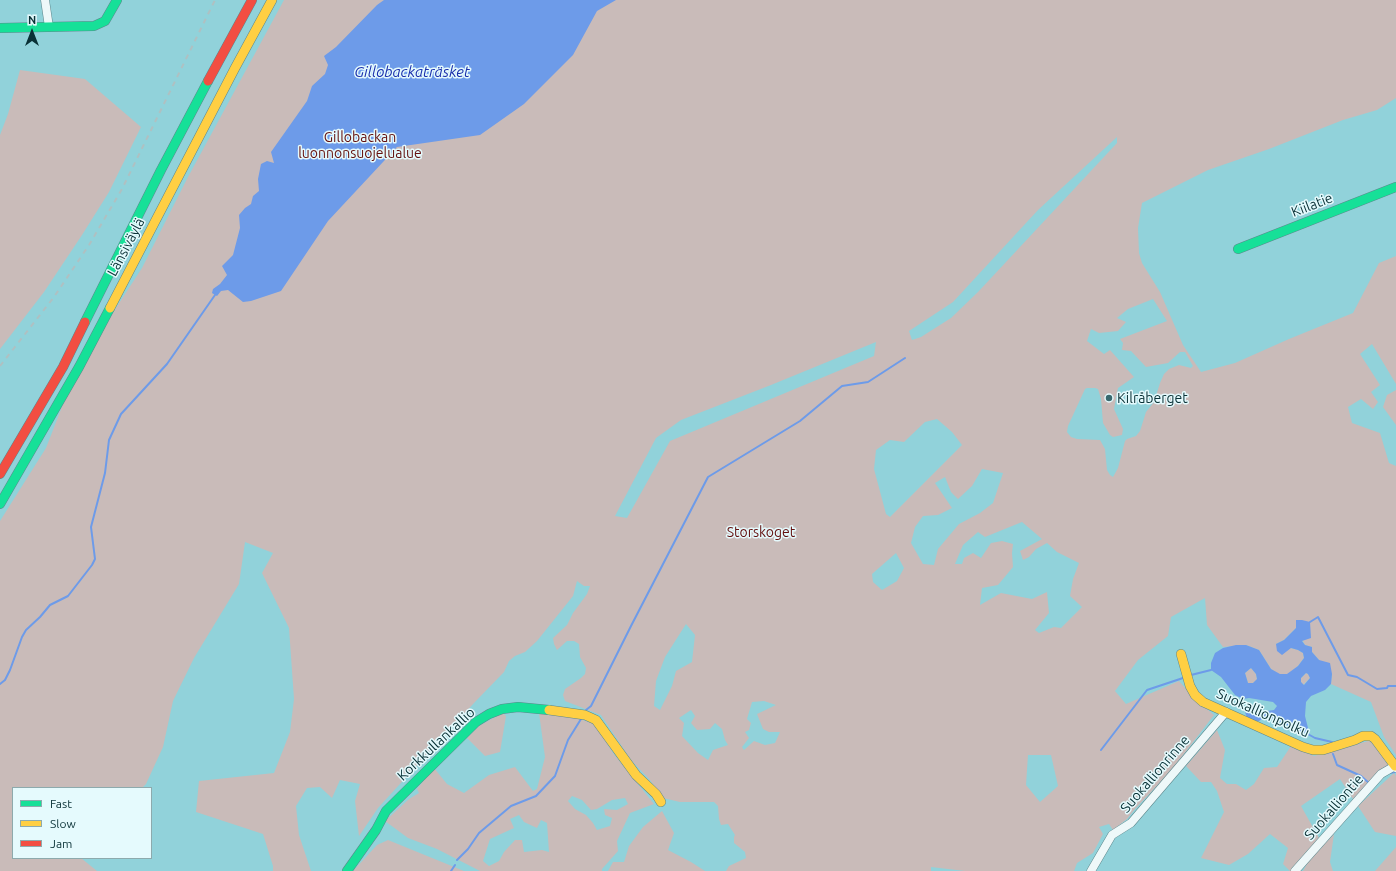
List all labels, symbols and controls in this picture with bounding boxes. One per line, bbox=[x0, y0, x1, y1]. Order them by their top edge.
north arrow bbox=[12, 12, 52, 52]
text: N bbox=[28, 14, 36, 26]
water label: Gillobackaträsket bbox=[354, 63, 470, 81]
park label: Gillobackan luonnonsuojelualue bbox=[298, 129, 422, 162]
street label: Kiilatie bbox=[1289, 189, 1335, 221]
street label: Länsiväylä bbox=[104, 215, 148, 279]
place label: Kilråberget bbox=[1117, 390, 1188, 406]
marker: Kilråberget bbox=[1104, 393, 1114, 403]
park label: Storskoget bbox=[727, 524, 795, 540]
street label: Suokallionpolku bbox=[1214, 685, 1312, 741]
street label: Korkkullankallio bbox=[394, 704, 478, 784]
street label: Suokallionrinne bbox=[1117, 732, 1193, 816]
street label: Suokalliontie bbox=[1301, 771, 1367, 843]
legend bbox=[12, 787, 152, 859]
text: Fast bbox=[50, 797, 72, 810]
text: Slow bbox=[50, 817, 76, 830]
text: Jam bbox=[50, 837, 72, 850]

